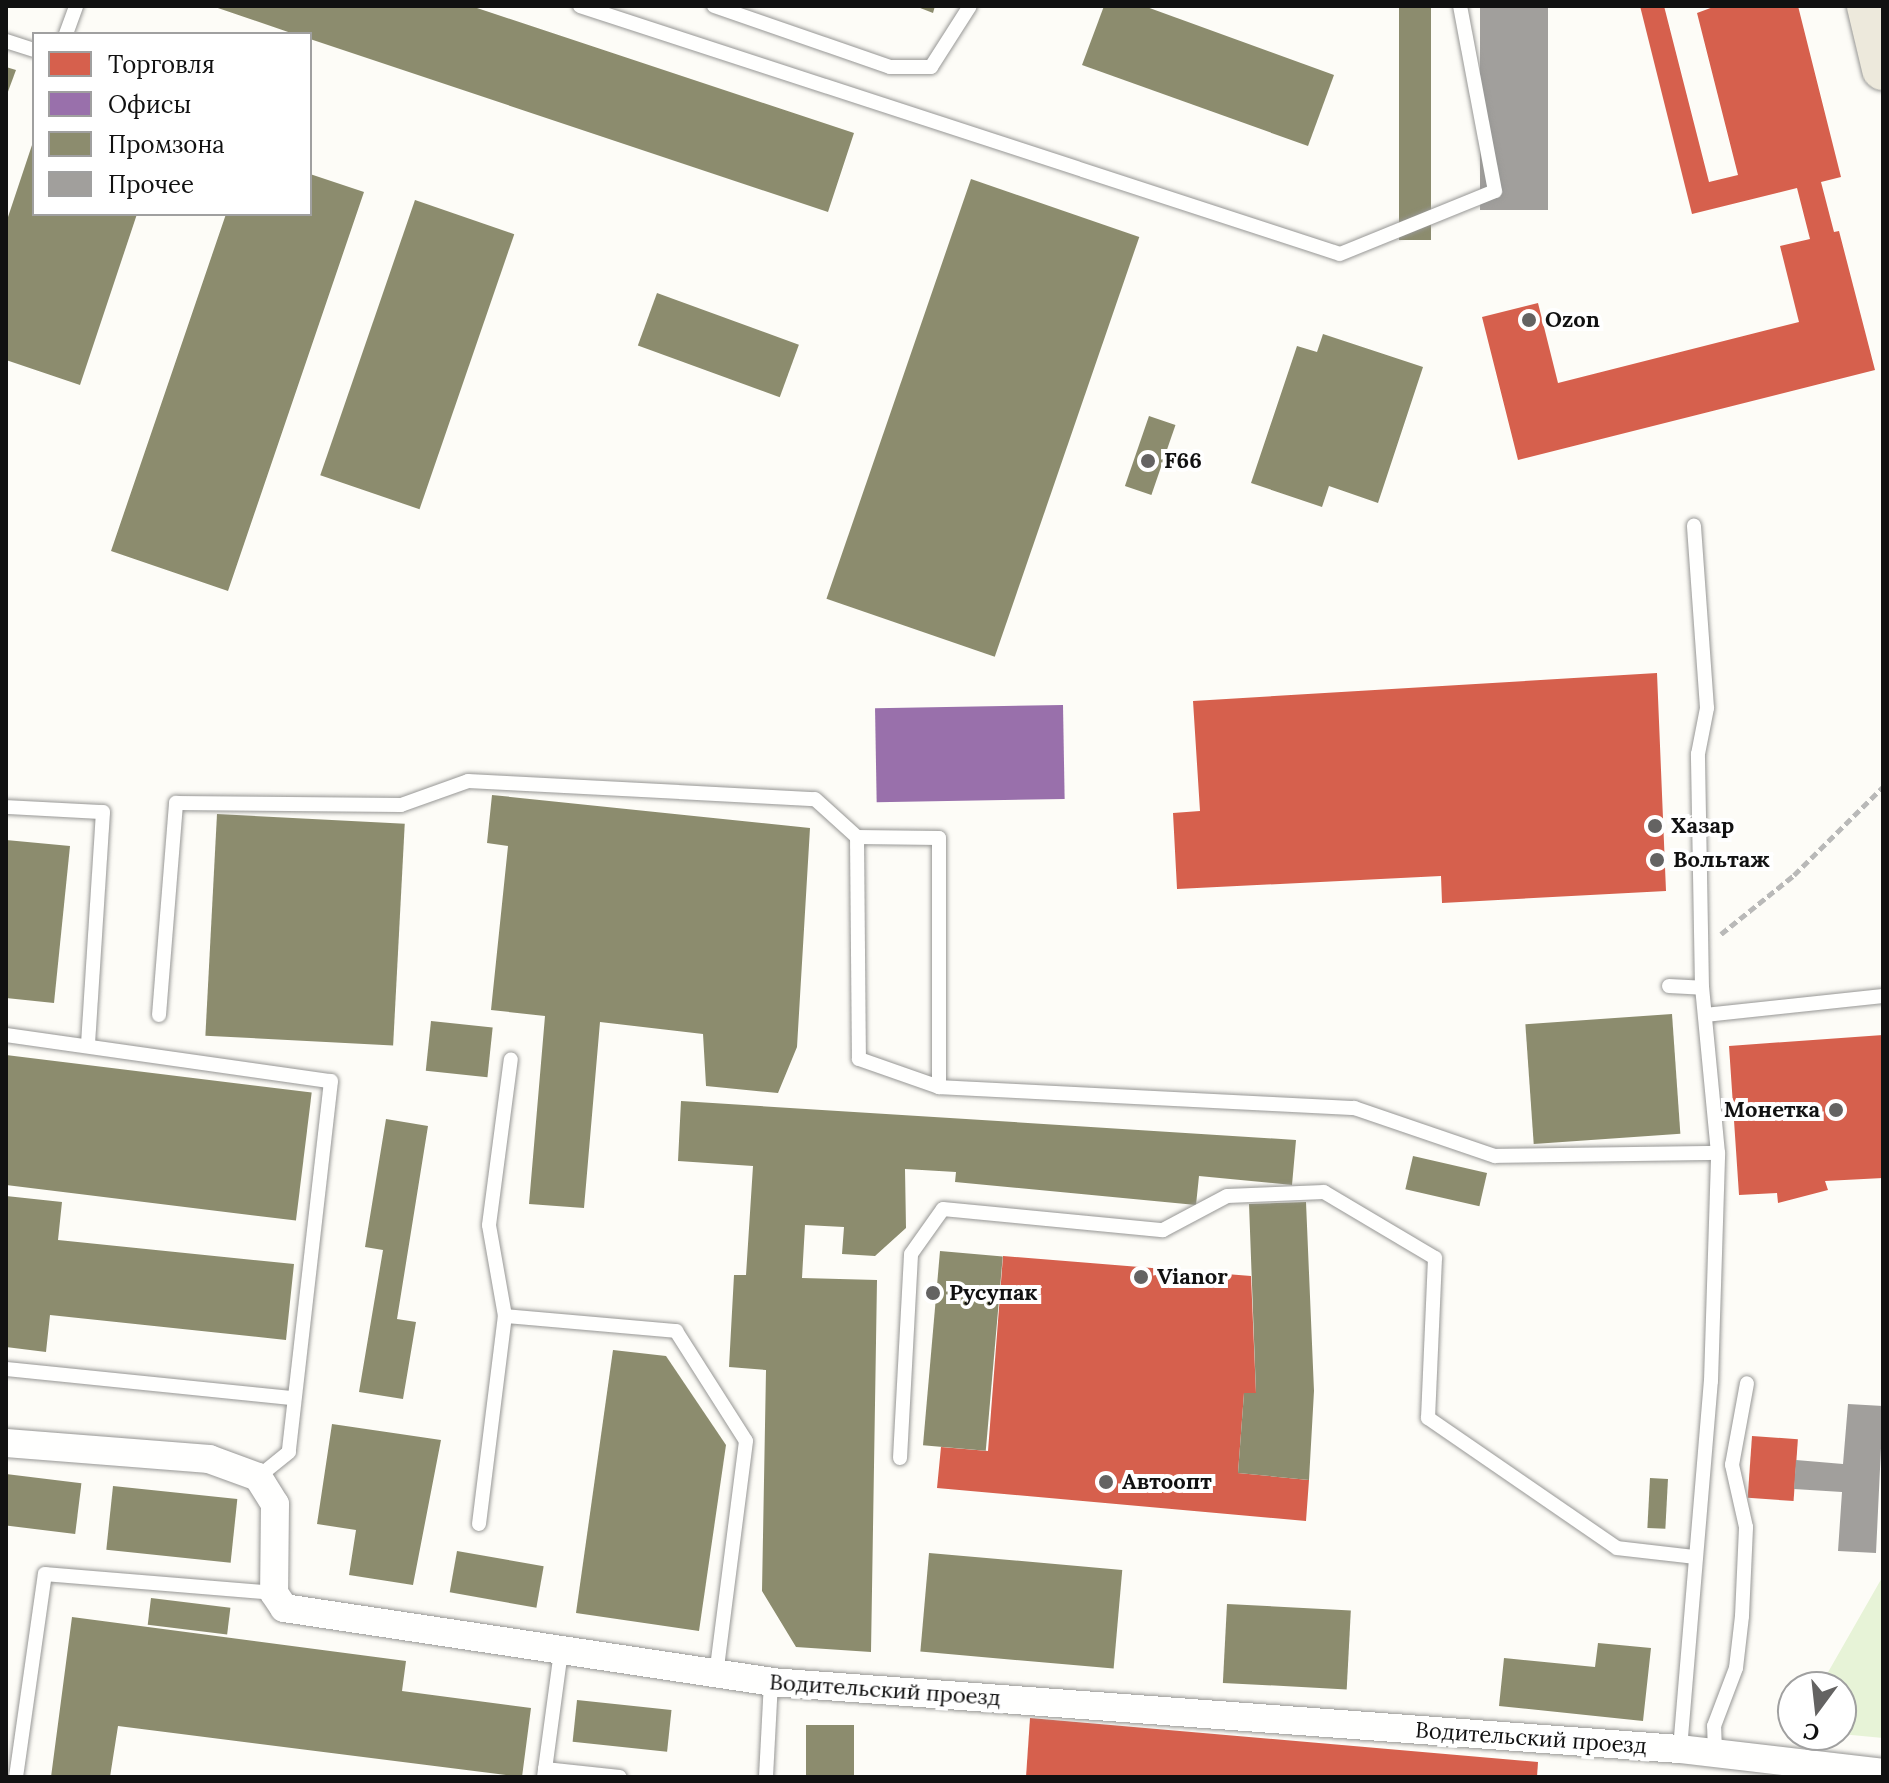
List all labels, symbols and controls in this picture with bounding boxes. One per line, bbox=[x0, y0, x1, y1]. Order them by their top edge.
legend bbox=[32, 32, 312, 216]
text: Торговля bbox=[108, 49, 215, 80]
text: Офисы bbox=[108, 89, 191, 120]
text: Промзона bbox=[108, 129, 225, 160]
text: Прочее bbox=[108, 169, 194, 200]
place label: Ozon bbox=[1545, 307, 1600, 333]
marker: Ozon bbox=[1520, 311, 1538, 329]
place label: F66 bbox=[1164, 448, 1202, 474]
marker: F66 bbox=[1139, 452, 1157, 470]
place label: Хазар bbox=[1671, 813, 1734, 839]
marker: Хазар bbox=[1646, 817, 1664, 835]
place label: Вольтаж bbox=[1673, 847, 1770, 873]
marker: Вольтаж bbox=[1648, 851, 1666, 869]
place label: Монетка bbox=[1724, 1097, 1820, 1123]
marker: Монетка bbox=[1827, 1101, 1845, 1119]
place label: Vianor bbox=[1157, 1264, 1228, 1290]
marker: Vianor bbox=[1132, 1268, 1150, 1286]
place label: Русупак bbox=[949, 1280, 1038, 1306]
marker: Русупак bbox=[924, 1284, 942, 1302]
place label: Автоопт bbox=[1122, 1469, 1212, 1495]
marker: Автоопт bbox=[1097, 1473, 1115, 1491]
street label: Водительский проезд bbox=[768, 1669, 1002, 1711]
north arrow bbox=[1777, 1671, 1857, 1751]
street label: Водительский проезд bbox=[1414, 1717, 1648, 1759]
text: С bbox=[1800, 1717, 1822, 1748]

